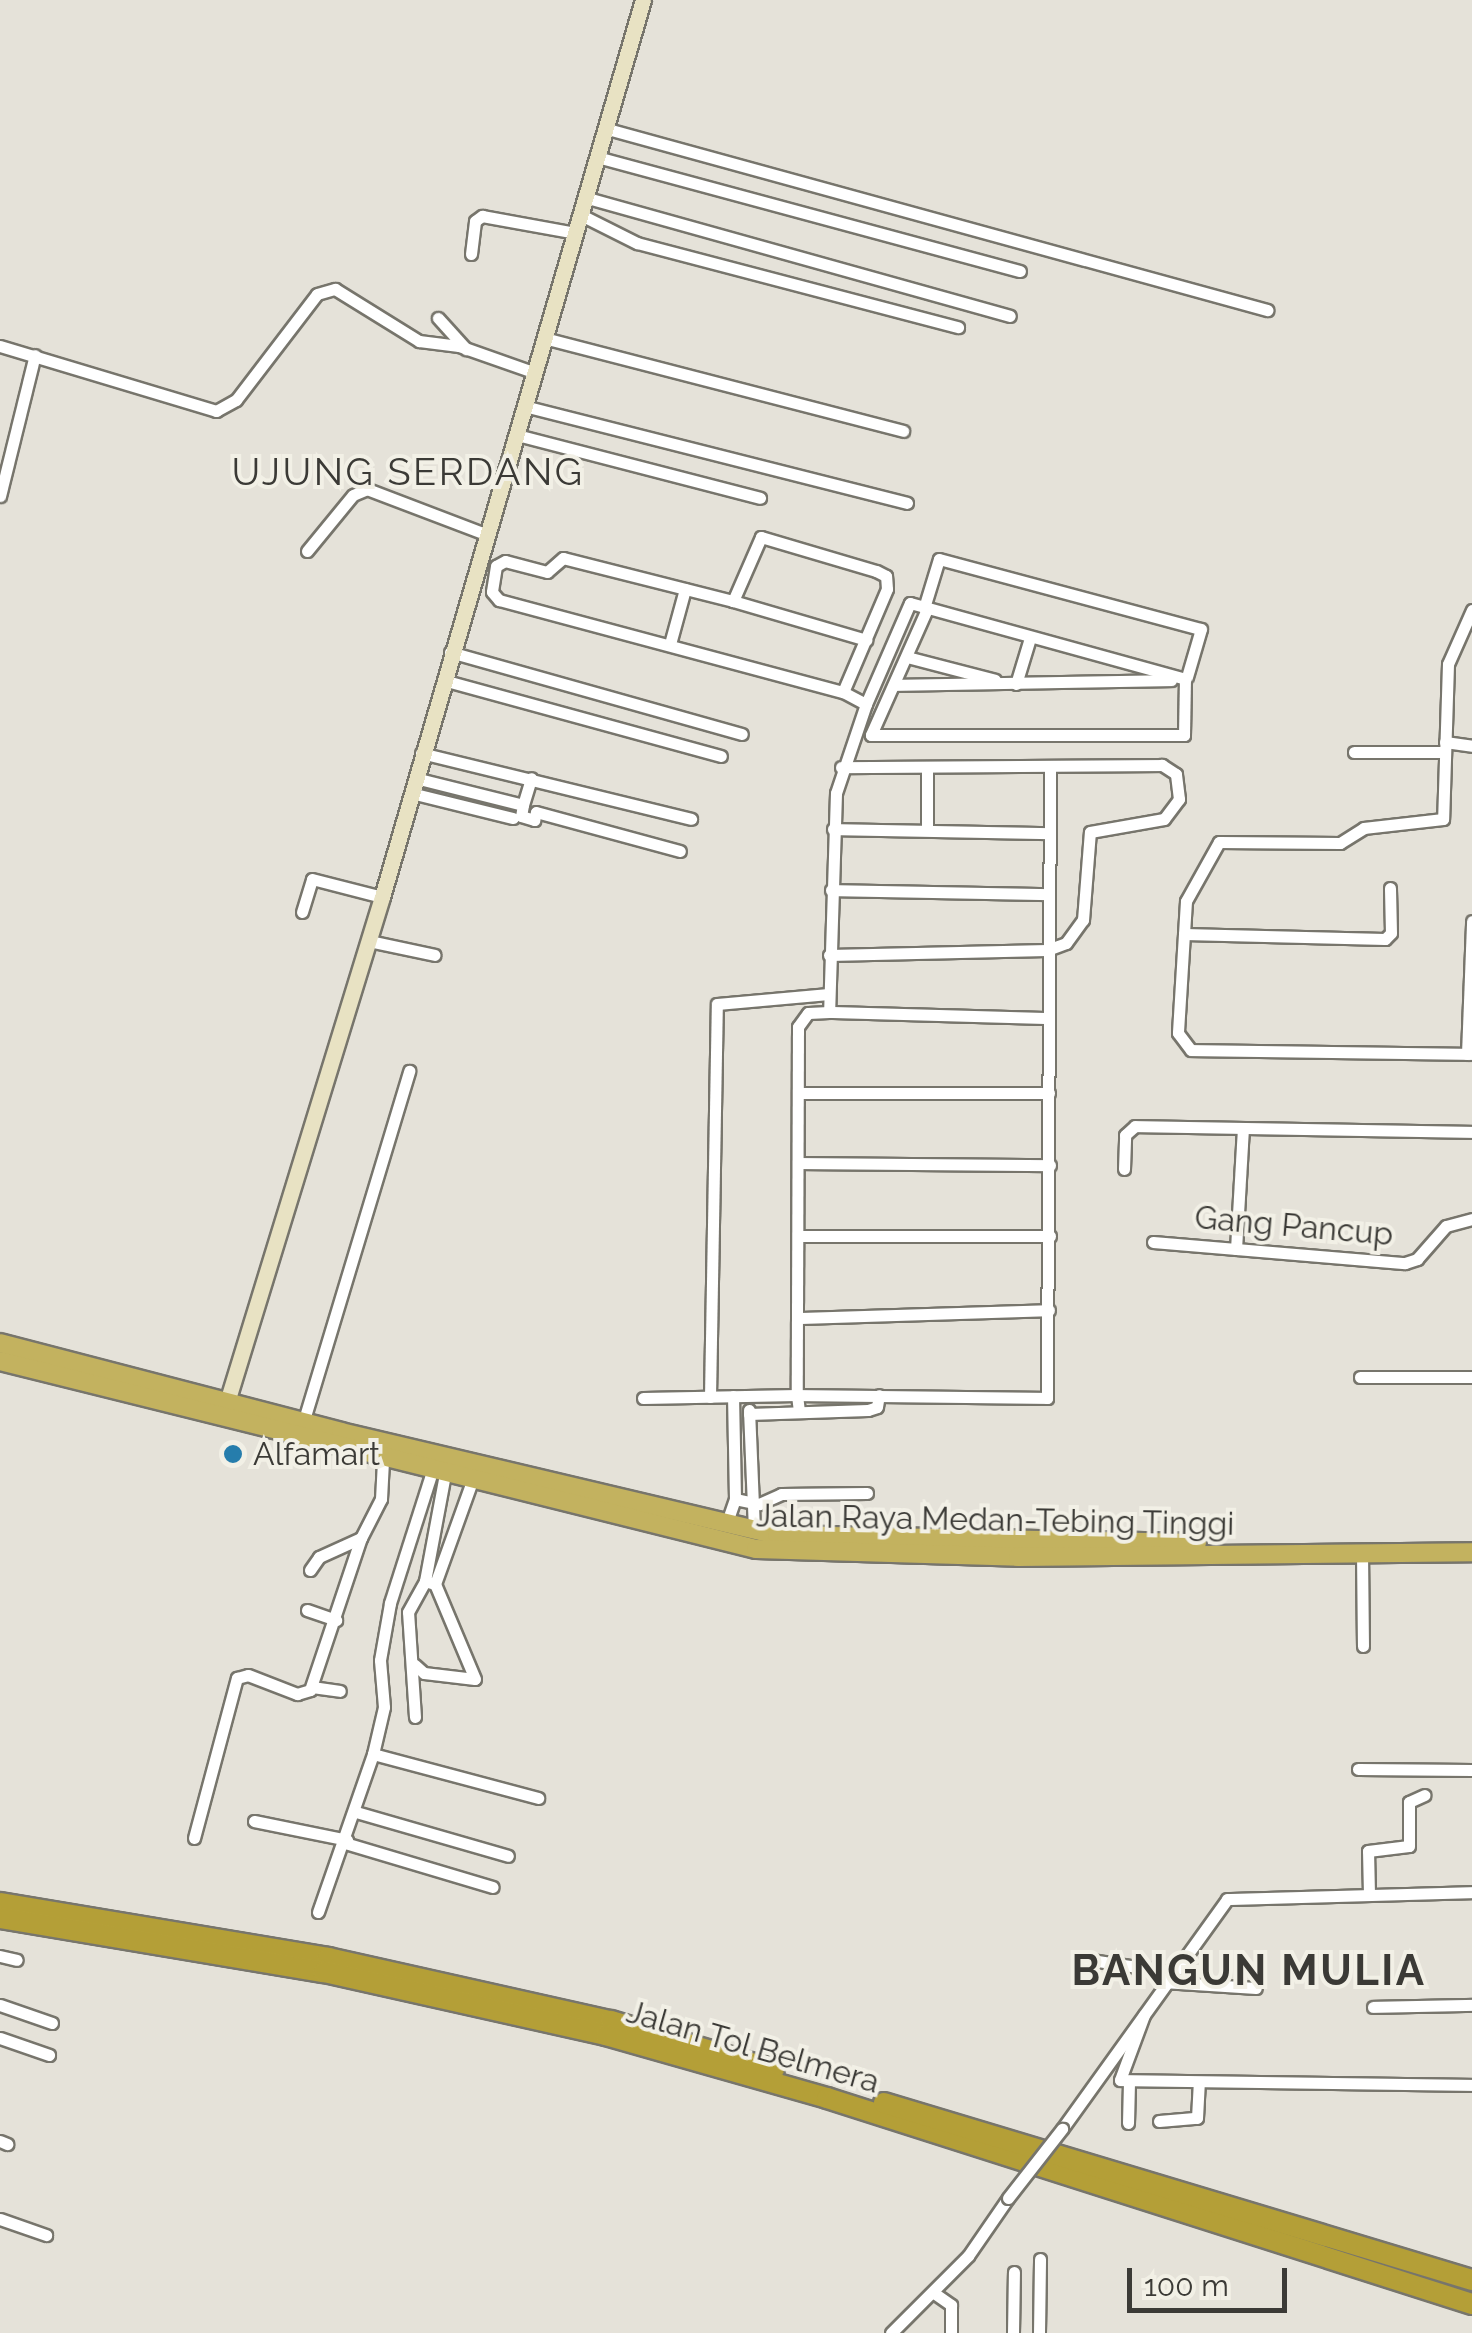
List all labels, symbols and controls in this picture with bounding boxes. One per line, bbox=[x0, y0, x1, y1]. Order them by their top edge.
district label: UJUNG SERDANG bbox=[232, 449, 584, 495]
street label: Gang Pancup bbox=[1193, 1198, 1395, 1254]
place label: Alfamart bbox=[253, 1435, 380, 1473]
marker: Alfamart bbox=[222, 1443, 244, 1465]
street label: Jalan Raya Medan-Tebing Tinggi bbox=[755, 1497, 1235, 1543]
district label: BANGUN MULIA bbox=[1072, 1946, 1426, 1996]
street label: Jalan Tol Belmera bbox=[621, 1992, 885, 2102]
scale bar bbox=[1132, 2248, 1292, 2310]
text: 100 m bbox=[1144, 2268, 1229, 2303]

